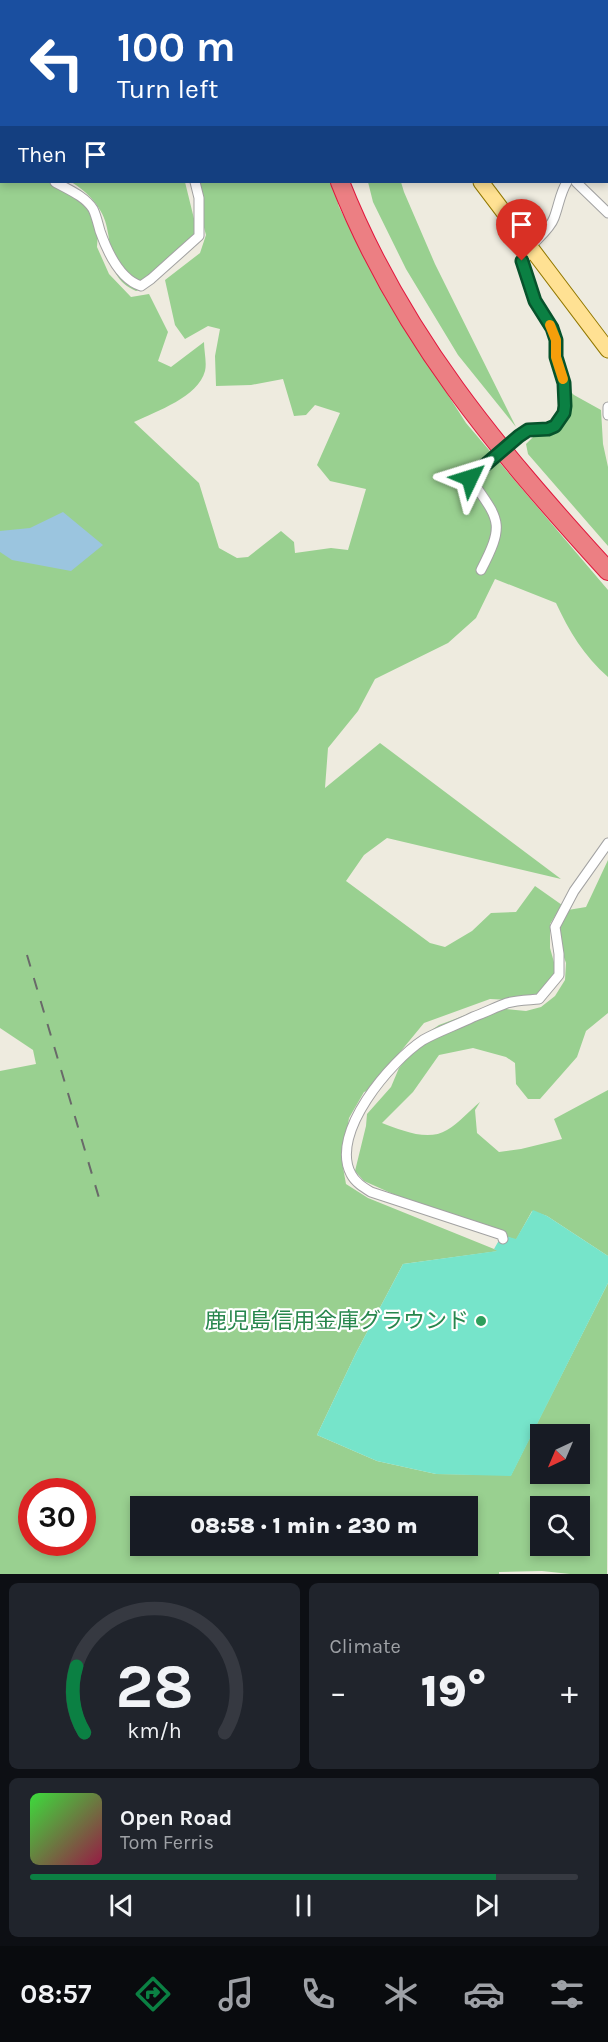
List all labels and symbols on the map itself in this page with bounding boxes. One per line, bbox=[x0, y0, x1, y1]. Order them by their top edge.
pin bbox=[496, 199, 547, 261]
position arrow bbox=[438, 446, 502, 510]
place label: 鹿児島信用金庫グラウンド bbox=[205, 1308, 469, 1334]
marker: 鹿児島信用金庫グラウンド bbox=[474, 1314, 488, 1328]
north arrow bbox=[530, 1424, 590, 1484]
speed limit sign: 30 bbox=[18, 1478, 96, 1556]

